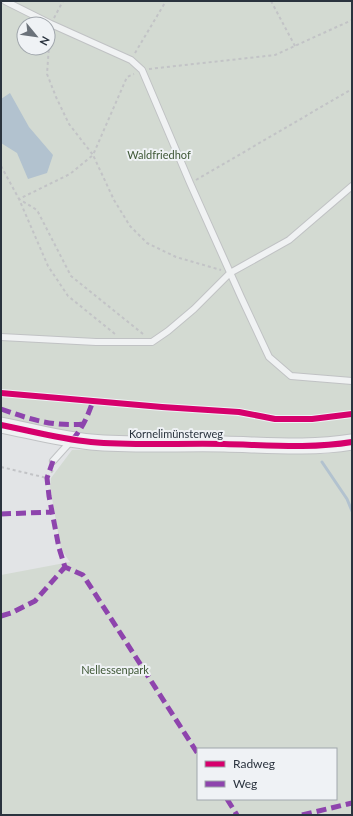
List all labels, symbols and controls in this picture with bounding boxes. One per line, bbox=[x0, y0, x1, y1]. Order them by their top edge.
north arrow bbox=[16, 16, 56, 56]
text: N bbox=[37, 34, 53, 48]
park label: Waldfriedhof bbox=[127, 148, 191, 161]
street label: Kornelimünsterweg bbox=[129, 427, 223, 440]
park label: Nellessenpark bbox=[81, 663, 149, 676]
legend bbox=[197, 748, 337, 800]
text: Radweg bbox=[233, 756, 275, 771]
text: Weg bbox=[233, 776, 257, 791]

